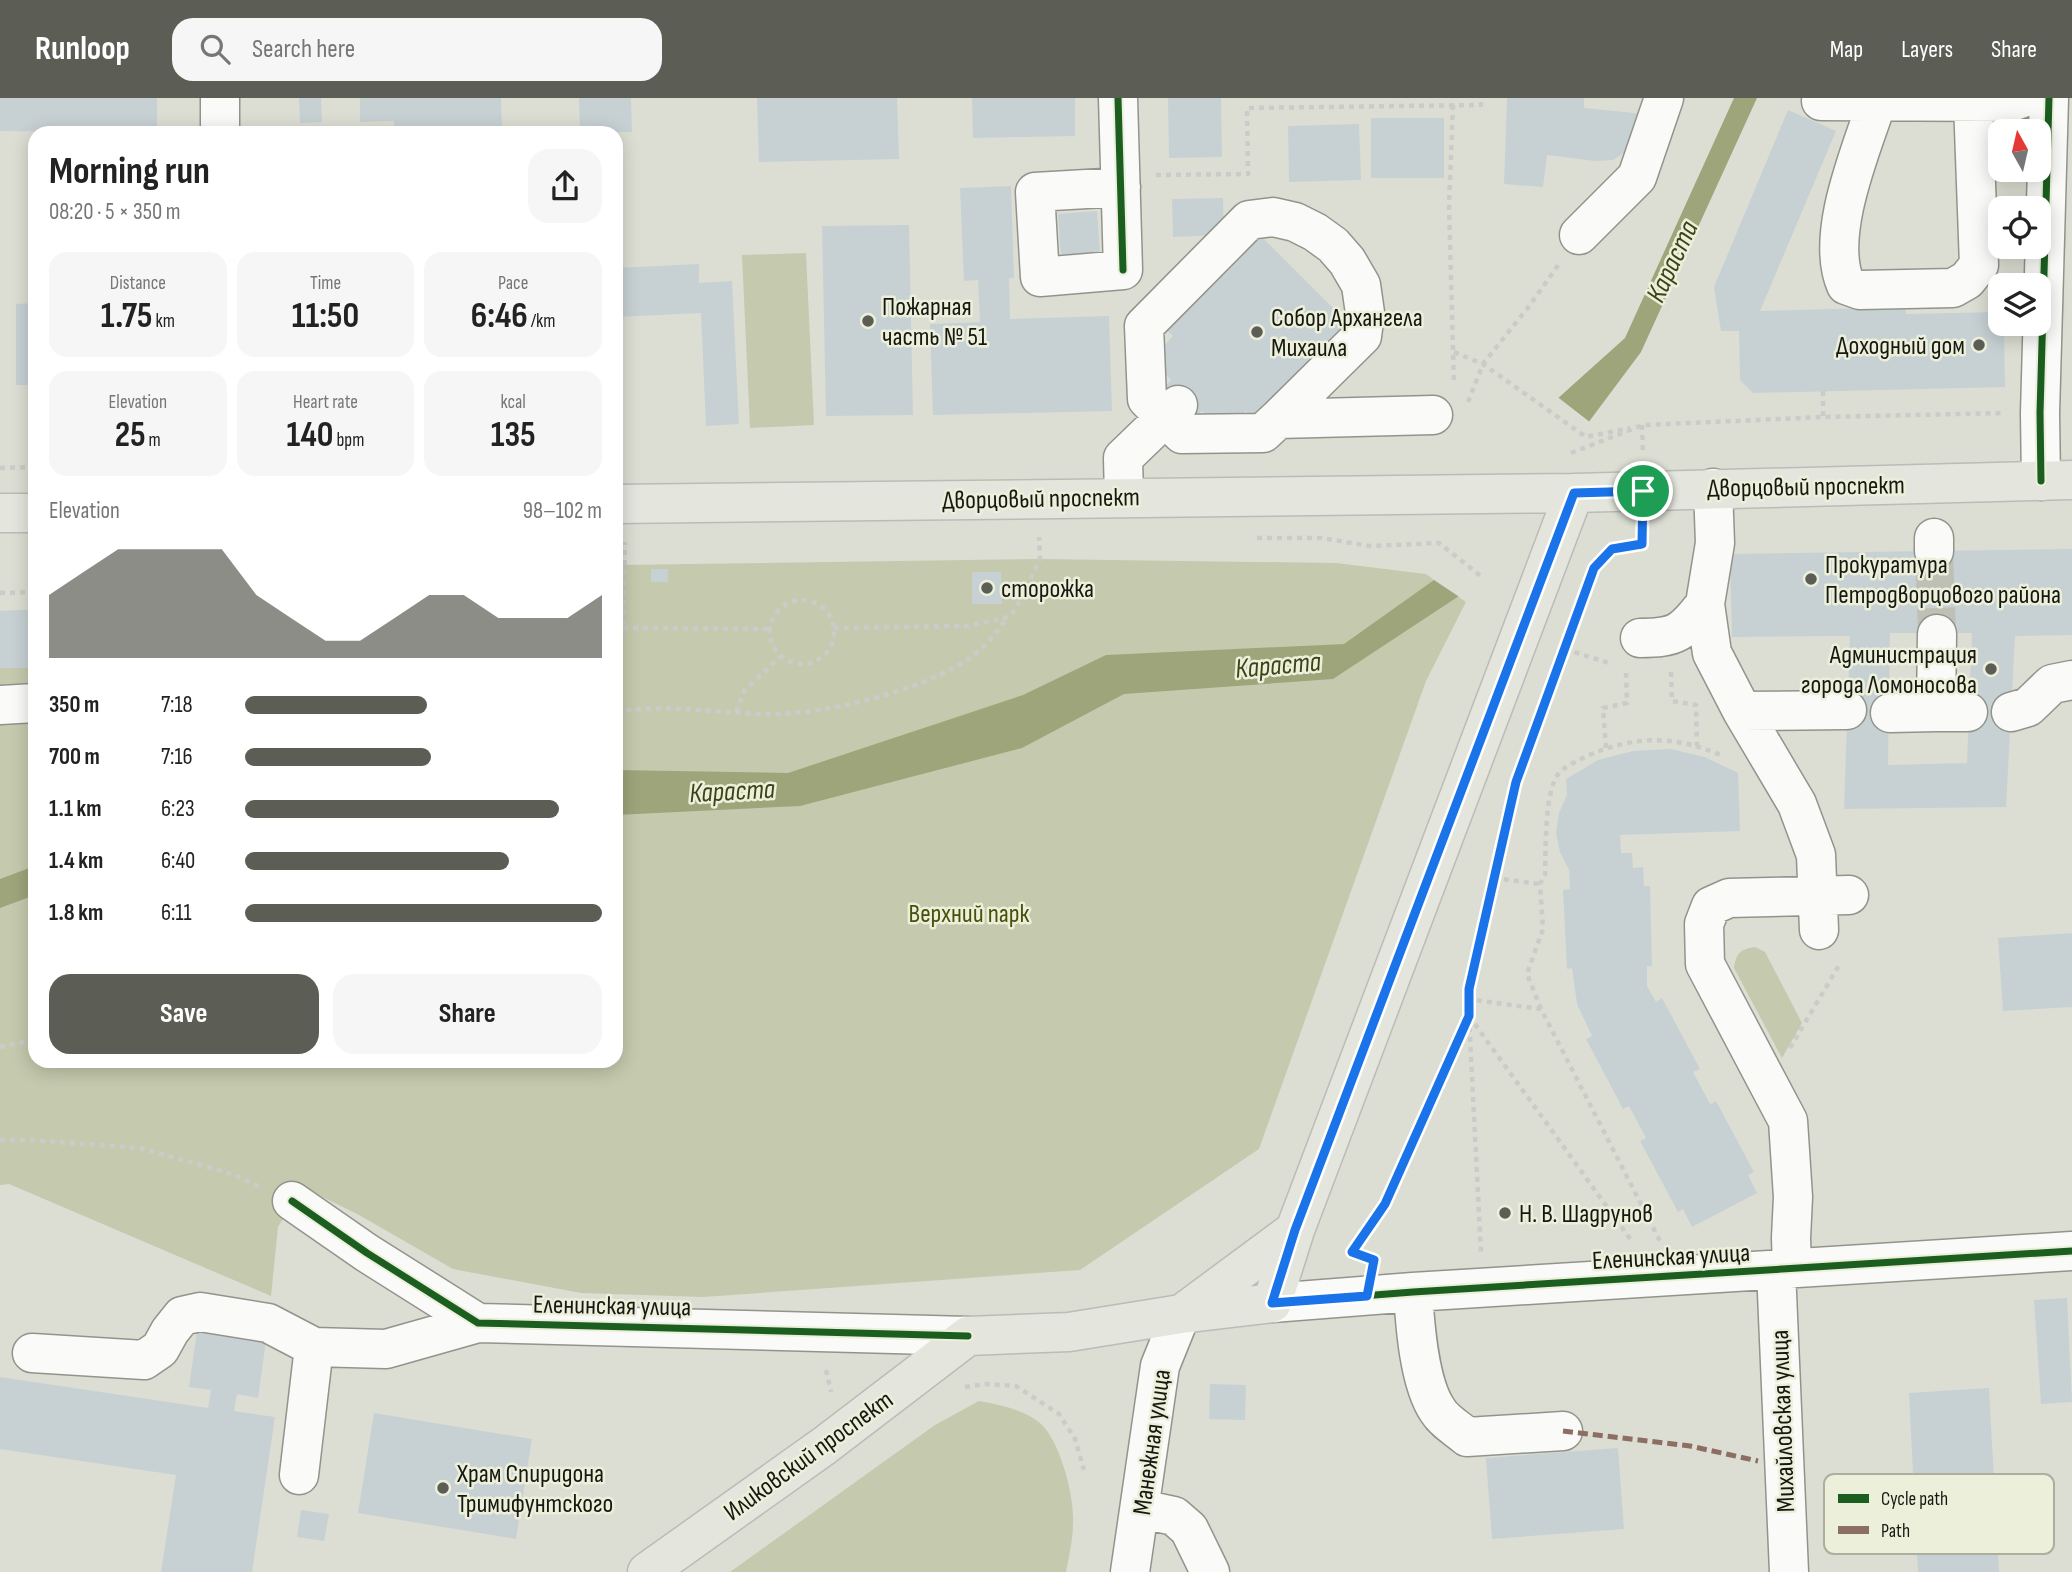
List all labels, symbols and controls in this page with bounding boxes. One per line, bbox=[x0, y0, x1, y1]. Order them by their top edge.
search box bbox=[172, 18, 662, 81]
text: Runloop bbox=[35, 29, 130, 69]
icon: search bbox=[196, 30, 234, 68]
text: Search here bbox=[252, 34, 355, 65]
text: Map bbox=[1830, 35, 1863, 64]
text: Layers bbox=[1901, 35, 1953, 64]
text: Share bbox=[1991, 35, 2037, 64]
north arrow bbox=[1988, 119, 2051, 182]
map controls bbox=[1988, 119, 2051, 336]
text: Morning run bbox=[49, 149, 210, 194]
button: share bbox=[528, 149, 602, 223]
button: locate bbox=[1988, 196, 2051, 259]
text: 08:20 · 5 × 350 m bbox=[49, 198, 181, 226]
water label: Караста bbox=[1639, 215, 1706, 308]
text: Distance bbox=[110, 272, 166, 295]
text: Time bbox=[310, 272, 341, 295]
text: Pace bbox=[498, 272, 528, 295]
button: layers bbox=[1988, 273, 2051, 336]
place label: Пожарная часть № 51 bbox=[882, 292, 987, 353]
text: 1.75 bbox=[101, 295, 153, 338]
text: 11:50 bbox=[292, 295, 359, 338]
text: 6:46 bbox=[471, 295, 528, 338]
place label: Собор Архангела Михаила bbox=[1271, 303, 1423, 364]
text: km bbox=[153, 310, 175, 333]
text: /km bbox=[528, 310, 556, 333]
marker: Пожарная часть № 51 bbox=[860, 313, 876, 329]
marker: Собор Архангела Михаила bbox=[1249, 324, 1265, 340]
place label: Доходный дом bbox=[1836, 331, 1965, 362]
marker: Доходный дом bbox=[1971, 337, 1987, 353]
text: Elevation bbox=[109, 391, 167, 414]
text: Heart rate bbox=[293, 391, 358, 414]
text: kcal bbox=[501, 391, 526, 414]
text: 25 bbox=[115, 414, 146, 457]
text: 140 bbox=[287, 414, 333, 457]
text: 135 bbox=[491, 414, 536, 457]
text: m bbox=[146, 429, 161, 452]
text: bpm bbox=[333, 429, 364, 452]
pin bbox=[1613, 461, 1673, 521]
street label: Дворцовый проспект bbox=[1707, 470, 1905, 505]
icon: arrive bbox=[1624, 472, 1662, 510]
street label: Дворцовый проспект bbox=[942, 482, 1140, 517]
text: Elevation bbox=[49, 497, 120, 525]
text: 98–102 m bbox=[523, 497, 602, 525]
place label: Прокуратура Петродворцового района bbox=[1825, 550, 2061, 611]
marker: Прокуратура Петродворцового района bbox=[1803, 571, 1819, 587]
place label: сторожка bbox=[1001, 574, 1094, 605]
marker: сторожка bbox=[979, 580, 995, 596]
place label: Администрация города Ломоносова bbox=[1801, 640, 1977, 701]
water label: Караста bbox=[1234, 645, 1323, 686]
marker: Администрация города Ломоносова bbox=[1983, 661, 1999, 677]
text: 350 m bbox=[49, 691, 99, 719]
text: 7:18 bbox=[161, 691, 193, 719]
text: 700 m bbox=[49, 743, 100, 771]
text: 7:16 bbox=[161, 743, 193, 771]
water label: Караста bbox=[688, 773, 776, 810]
text: 1.1 km bbox=[49, 795, 102, 823]
text: 6:23 bbox=[161, 795, 195, 823]
text: 1.4 km bbox=[49, 847, 103, 875]
text: 6:40 bbox=[161, 847, 195, 875]
text: 1.8 km bbox=[49, 899, 103, 927]
text: 6:11 bbox=[161, 899, 192, 927]
park label: Верхний парк bbox=[909, 899, 1030, 930]
button: Save bbox=[49, 974, 319, 1054]
button: Share bbox=[333, 974, 602, 1054]
place label: Н. В. Шадрунов bbox=[1519, 1199, 1653, 1230]
marker: Н. В. Шадрунов bbox=[1497, 1205, 1513, 1221]
street label: Еленинская улица bbox=[1591, 1238, 1751, 1277]
street label: Еленинская улица bbox=[533, 1290, 691, 1323]
street label: Михайловская улица bbox=[1765, 1329, 1802, 1513]
street label: Манежная улица bbox=[1127, 1367, 1178, 1517]
street label: Иликовский проспект bbox=[718, 1385, 899, 1528]
place label: Храм Спиридона Тримифунтского bbox=[456, 1459, 613, 1520]
legend bbox=[1824, 1474, 2054, 1554]
marker: Храм Спиридона Тримифунтского bbox=[435, 1480, 451, 1496]
text: Cycle path bbox=[1881, 1488, 1948, 1511]
text: Path bbox=[1881, 1520, 1910, 1543]

